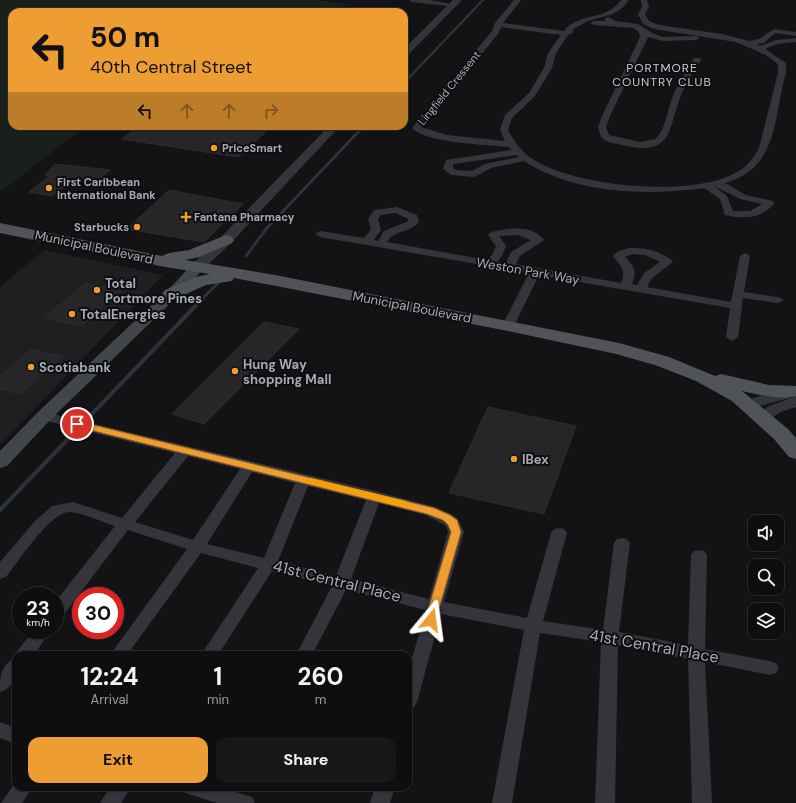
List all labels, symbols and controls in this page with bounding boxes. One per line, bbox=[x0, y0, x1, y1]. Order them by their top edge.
text: 50 m bbox=[90, 19, 160, 56]
icon: left bbox=[24, 24, 76, 76]
street label: Lingfield Cressent bbox=[415, 48, 483, 128]
text: 40th Central Street bbox=[90, 55, 252, 79]
district label: PORTMORE COUNTRY CLUB bbox=[612, 60, 712, 90]
icon: left bbox=[134, 100, 156, 122]
icon: ahead bbox=[176, 100, 198, 122]
icon: ahead bbox=[218, 100, 240, 122]
icon: right bbox=[260, 100, 282, 122]
place label: PriceSmart bbox=[222, 141, 283, 155]
marker: PriceSmart bbox=[209, 143, 219, 153]
place label: First Caribbean International Bank bbox=[57, 175, 156, 202]
marker: First Caribbean International Bank bbox=[44, 183, 54, 193]
place label: Fantana Pharmacy bbox=[194, 210, 295, 224]
marker: Fantana Pharmacy bbox=[181, 212, 191, 222]
place label: Starbucks bbox=[74, 220, 129, 234]
marker: Starbucks bbox=[132, 222, 142, 232]
street label: Municipal Boulevard bbox=[33, 226, 155, 268]
street label: Weston Park Way bbox=[475, 254, 581, 288]
place label: Total Portmore Pines bbox=[105, 275, 202, 307]
marker: Total Portmore Pines bbox=[92, 285, 102, 295]
street label: Municipal Boulevard bbox=[351, 287, 473, 327]
place label: TotalEnergies bbox=[80, 306, 166, 323]
marker: TotalEnergies bbox=[67, 309, 77, 319]
place label: Hung Way shopping Mall bbox=[243, 356, 331, 388]
place label: Scotiabank bbox=[39, 359, 111, 376]
marker: Scotiabank bbox=[26, 362, 36, 372]
marker: Hung Way shopping Mall bbox=[230, 366, 240, 376]
pin bbox=[60, 407, 94, 441]
icon: arrive bbox=[66, 413, 88, 435]
place label: IBex bbox=[522, 451, 549, 468]
marker: IBex bbox=[509, 454, 519, 464]
map controls bbox=[748, 515, 784, 639]
button: sound bbox=[748, 515, 784, 551]
street label: 41st Central Place bbox=[271, 555, 403, 607]
button: search bbox=[748, 559, 784, 595]
speed limit sign: 30 bbox=[72, 587, 124, 639]
text: 23 bbox=[26, 595, 50, 621]
position arrow bbox=[410, 599, 452, 641]
button: layers bbox=[748, 603, 784, 639]
text: km/h bbox=[26, 616, 50, 629]
street label: 41st Central Place bbox=[588, 624, 720, 668]
text: 12:24 bbox=[80, 661, 138, 692]
text: 1 bbox=[214, 661, 222, 692]
text: 260 bbox=[298, 661, 344, 692]
text: Arrival bbox=[91, 691, 128, 708]
text: min bbox=[207, 691, 229, 708]
text: m bbox=[315, 691, 326, 708]
button: Exit bbox=[28, 737, 208, 783]
button: Share bbox=[216, 737, 396, 783]

